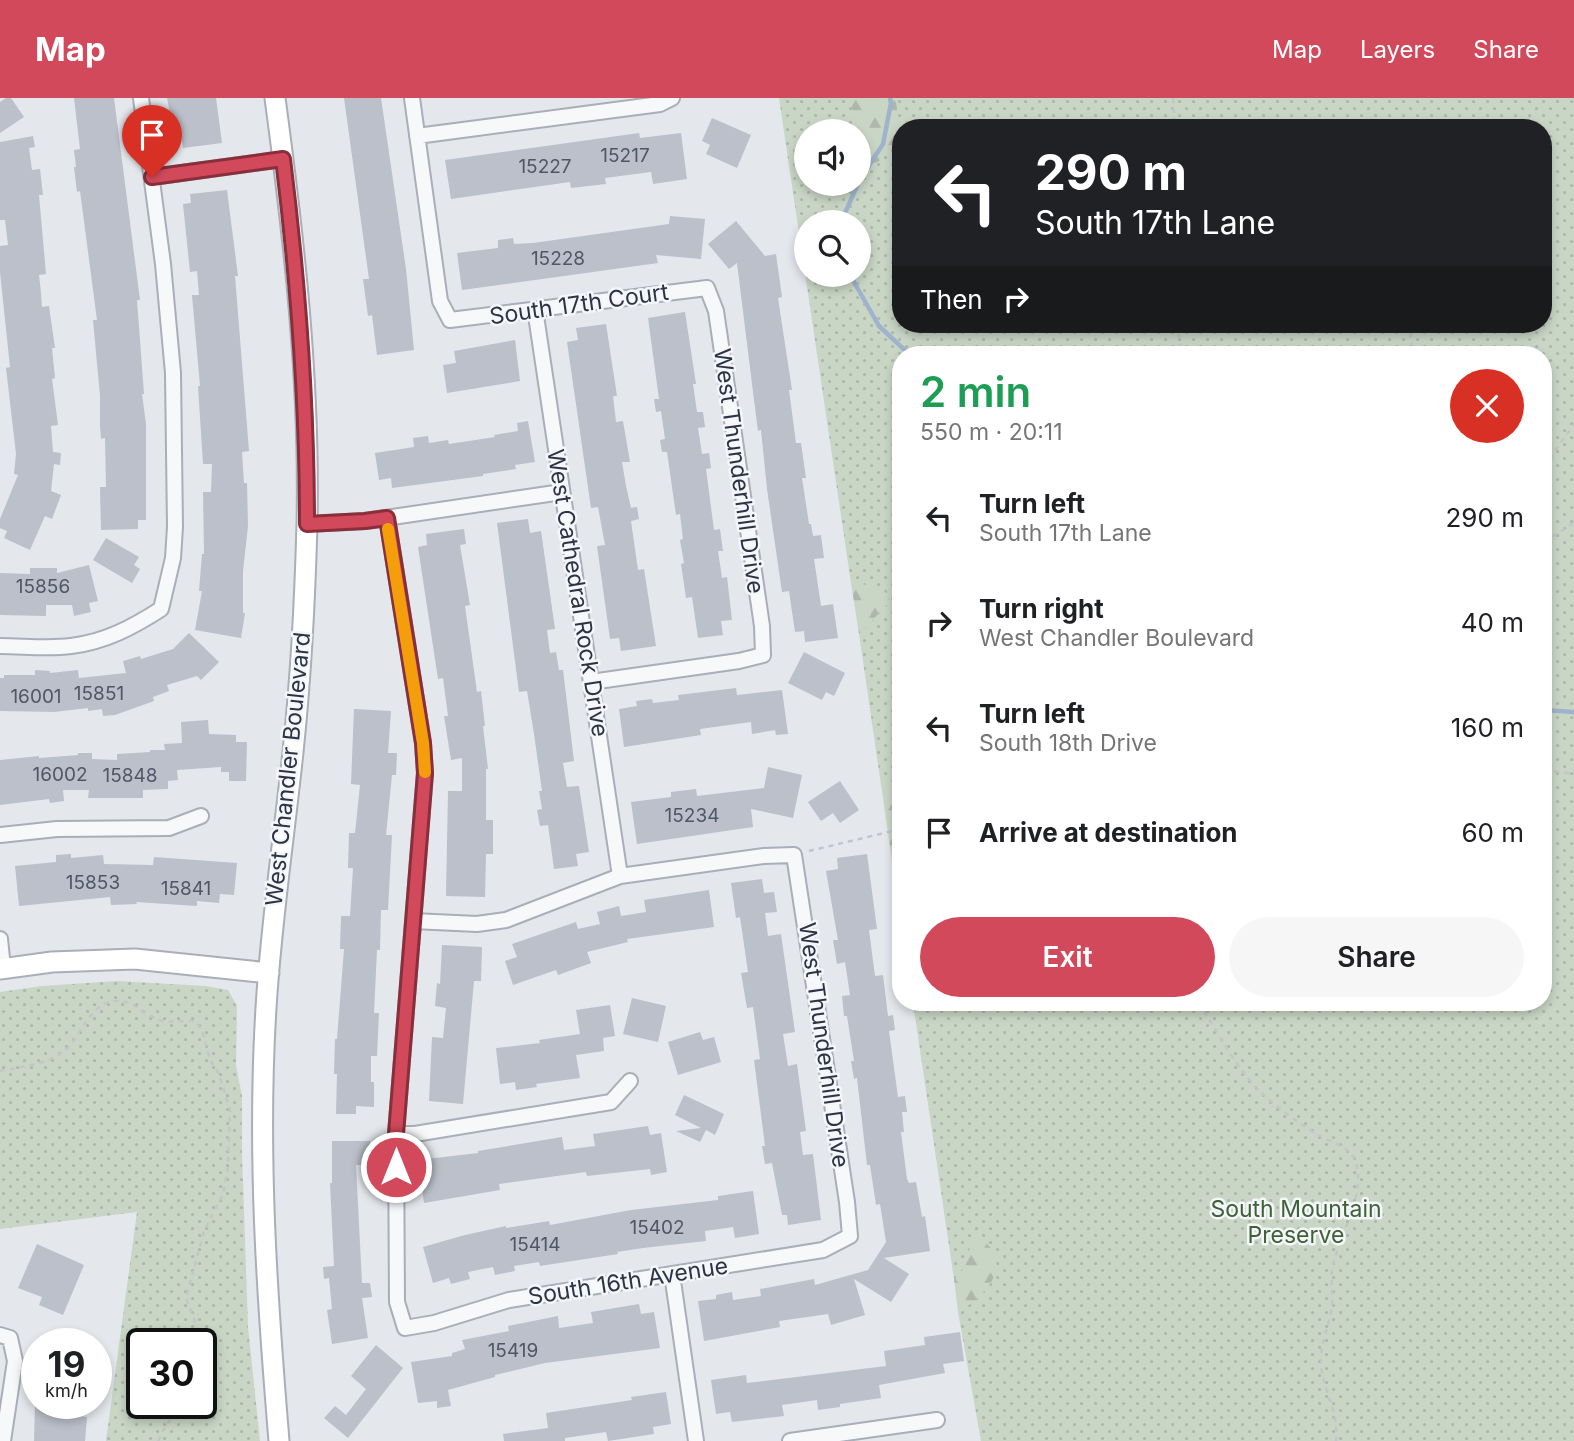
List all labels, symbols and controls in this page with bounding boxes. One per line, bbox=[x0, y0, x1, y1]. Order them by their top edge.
text: Map bbox=[35, 29, 106, 69]
text: Map bbox=[1272, 35, 1322, 64]
text: Layers bbox=[1360, 35, 1435, 64]
text: Share bbox=[1473, 35, 1539, 64]
pin bbox=[122, 105, 182, 177]
icon: arrive bbox=[133, 116, 171, 154]
map controls bbox=[794, 119, 871, 287]
button: sound bbox=[794, 119, 871, 196]
text: 290 m bbox=[1035, 143, 1187, 202]
house number: 15217 bbox=[600, 144, 650, 167]
icon: left bbox=[920, 147, 1011, 238]
house number: 15227 bbox=[518, 155, 572, 178]
text: South 17th Lane bbox=[1035, 203, 1275, 242]
button: search bbox=[794, 210, 871, 287]
house number: 15228 bbox=[531, 247, 585, 270]
street label: South 17th Court bbox=[488, 278, 671, 330]
icon: right bbox=[997, 280, 1035, 318]
text: Then bbox=[920, 284, 983, 315]
street label: West Thunderhill Drive bbox=[708, 347, 770, 595]
text: 2 min bbox=[920, 366, 1031, 417]
button: close bbox=[1450, 369, 1524, 443]
text: 550 m · 20:11 bbox=[920, 418, 1063, 446]
street label: West Cathedral Rock Drive bbox=[541, 447, 615, 739]
text: Turn left bbox=[979, 488, 1085, 519]
icon: left bbox=[920, 499, 958, 537]
text: 290 m bbox=[1446, 502, 1524, 533]
text: South 17th Lane bbox=[979, 519, 1152, 547]
house number: 15856 bbox=[16, 575, 70, 598]
text: Turn right bbox=[979, 593, 1104, 624]
icon: right bbox=[920, 604, 958, 642]
text: 40 m bbox=[1461, 607, 1524, 638]
text: West Chandler Boulevard bbox=[979, 624, 1254, 652]
street label: West Chandler Boulevard bbox=[260, 631, 316, 907]
house number: 15851 bbox=[74, 682, 124, 705]
house number: 16001 bbox=[10, 685, 62, 708]
text: Turn left bbox=[979, 698, 1085, 729]
icon: left bbox=[920, 709, 958, 747]
text: 160 m bbox=[1451, 712, 1524, 743]
text: South 18th Drive bbox=[979, 729, 1157, 757]
house number: 16002 bbox=[32, 763, 88, 786]
house number: 15848 bbox=[102, 764, 158, 787]
house number: 15234 bbox=[665, 804, 719, 827]
icon: arrive bbox=[920, 814, 958, 852]
text: Arrive at destination bbox=[979, 817, 1238, 848]
text: 60 m bbox=[1461, 817, 1524, 848]
house number: 15853 bbox=[66, 871, 120, 894]
house number: 15841 bbox=[161, 877, 211, 900]
button: Exit bbox=[920, 917, 1215, 997]
button: Share bbox=[1229, 917, 1524, 997]
street label: West Thunderhill Drive bbox=[793, 921, 855, 1169]
position arrow bbox=[359, 1130, 433, 1204]
park label: South Mountain Preserve bbox=[1210, 1195, 1382, 1249]
house number: 15402 bbox=[629, 1216, 685, 1239]
house number: 15414 bbox=[509, 1233, 561, 1256]
street label: South 16th Avenue bbox=[526, 1251, 730, 1311]
speed limit sign: 30 bbox=[126, 1328, 217, 1419]
house number: 15419 bbox=[488, 1339, 538, 1362]
text: 19 bbox=[48, 1343, 85, 1385]
text: km/h bbox=[45, 1380, 88, 1401]

